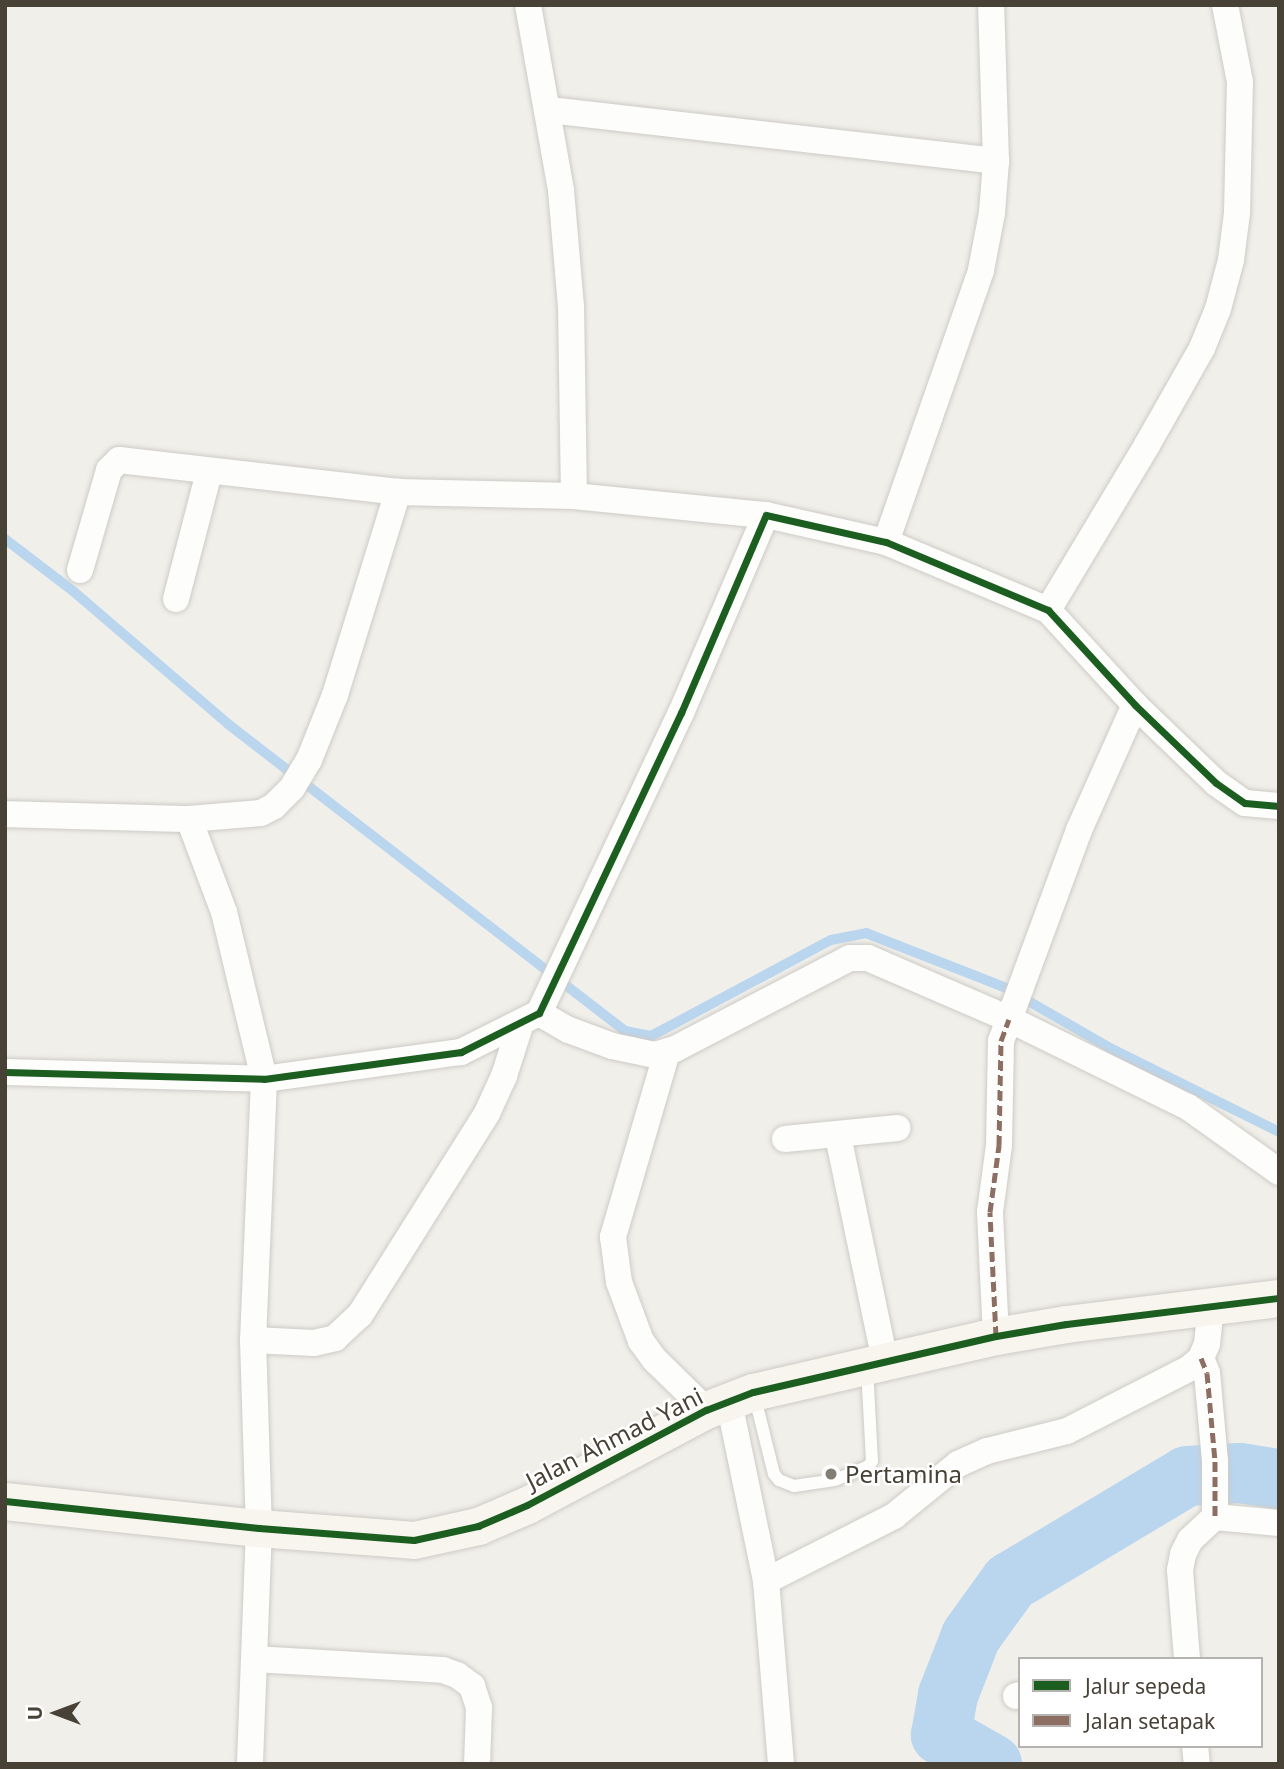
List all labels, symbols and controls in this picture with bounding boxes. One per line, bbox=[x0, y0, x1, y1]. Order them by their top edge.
street label: Jalan Ahmad Yani bbox=[521, 1381, 707, 1495]
place label: Pertamina bbox=[845, 1460, 962, 1488]
marker: Pertamina bbox=[823, 1466, 839, 1482]
legend bbox=[1018, 1657, 1263, 1748]
text: Jalur sepeda bbox=[1085, 1672, 1206, 1700]
north arrow bbox=[21, 1678, 91, 1748]
text: U bbox=[22, 1706, 48, 1720]
text: Jalan setapak bbox=[1085, 1707, 1215, 1735]

